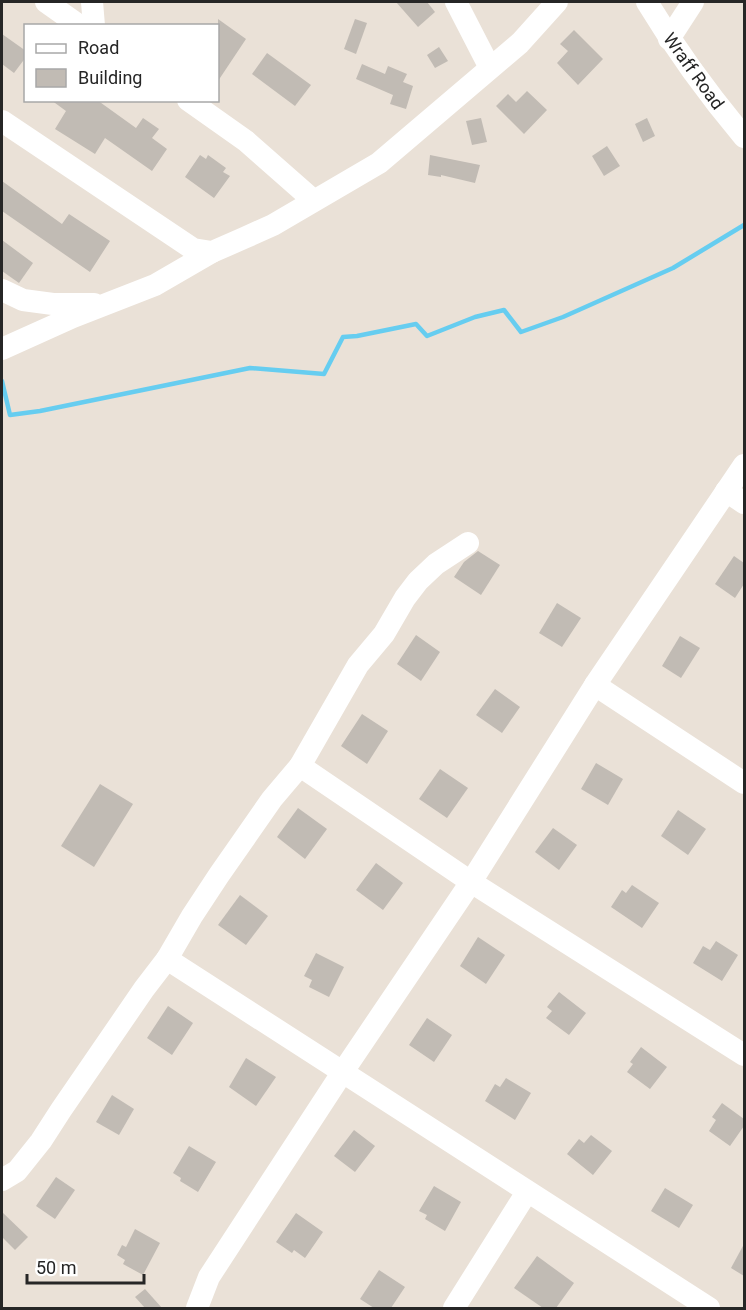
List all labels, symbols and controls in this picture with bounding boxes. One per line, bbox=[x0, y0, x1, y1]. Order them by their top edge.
legend bbox=[24, 24, 219, 102]
street label: Wraff Road bbox=[659, 29, 729, 113]
text: Road bbox=[78, 37, 119, 58]
text: Building bbox=[78, 67, 142, 88]
scale bar bbox=[27, 1247, 144, 1285]
text: 50 m bbox=[36, 1257, 76, 1278]

